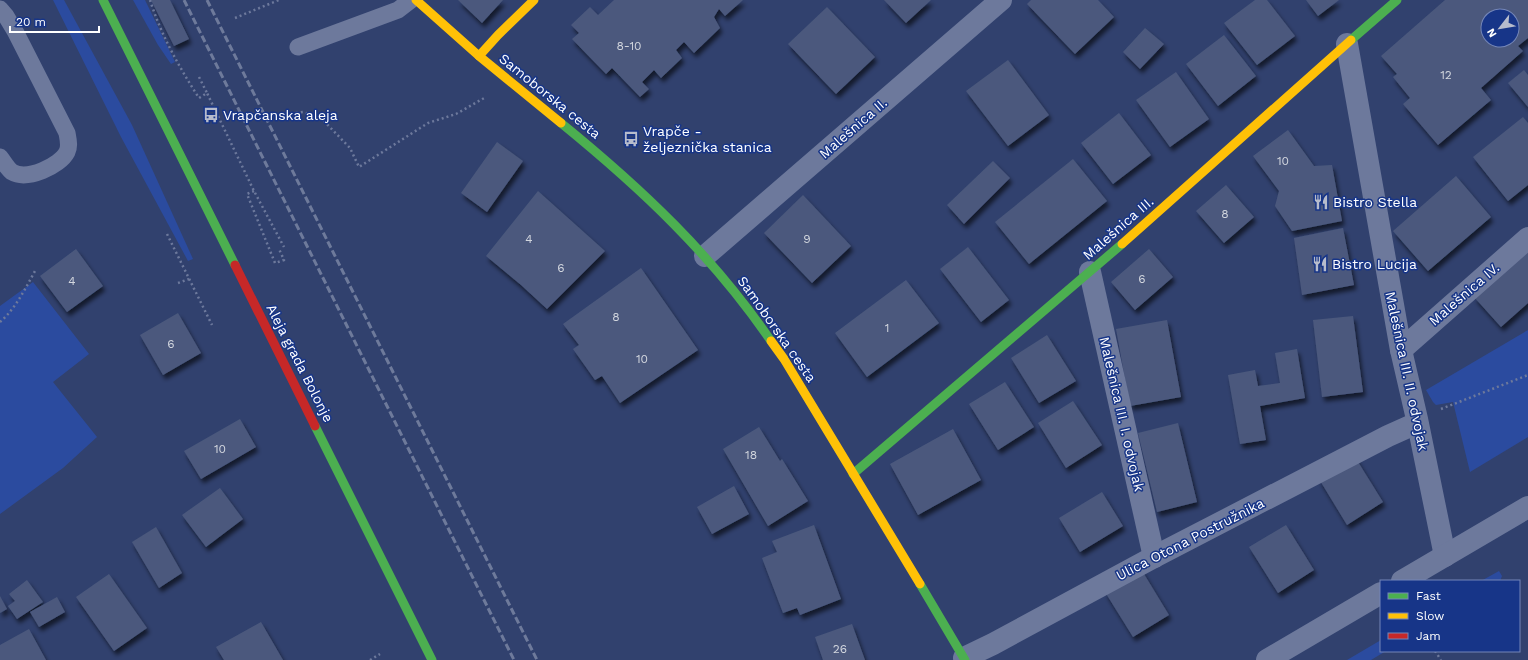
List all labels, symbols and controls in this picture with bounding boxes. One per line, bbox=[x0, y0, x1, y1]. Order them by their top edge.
scale bar bbox=[10, 8, 99, 34]
north arrow bbox=[1480, 8, 1520, 48]
text: 20 m bbox=[16, 15, 46, 29]
text: N bbox=[1484, 26, 1500, 40]
house number: 8-10 bbox=[616, 39, 642, 53]
street label: Samoborska cesta bbox=[496, 50, 604, 142]
house number: 12 bbox=[1440, 68, 1452, 82]
street label: Malešnica II. bbox=[816, 94, 890, 162]
bus stop icon: Vrapčanska aleja bbox=[202, 106, 220, 124]
place label: Vrapčanska aleja bbox=[223, 107, 338, 123]
place label: Vrapče - željeznička stanica bbox=[643, 123, 772, 155]
bus stop icon: Vrapče - željeznička stanica bbox=[622, 130, 640, 148]
house number: 10 bbox=[1277, 154, 1289, 168]
street label: Malešnica III. bbox=[1079, 193, 1157, 263]
restaurant icon: Bistro Stella bbox=[1312, 193, 1330, 211]
place label: Bistro Stella bbox=[1333, 194, 1417, 210]
house number: 8 bbox=[1221, 207, 1229, 221]
house number: 4 bbox=[525, 232, 533, 246]
house number: 9 bbox=[803, 232, 811, 246]
restaurant icon: Bistro Lucija bbox=[1311, 255, 1329, 273]
place label: Bistro Lucija bbox=[1332, 256, 1417, 272]
street label: Malešnica IV. bbox=[1426, 259, 1502, 329]
house number: 6 bbox=[557, 261, 565, 275]
house number: 6 bbox=[1138, 272, 1146, 286]
street label: Samoborska cesta bbox=[734, 273, 820, 385]
house number: 4 bbox=[68, 274, 76, 288]
street label: Malešnica III. II. odvojak bbox=[1382, 290, 1432, 452]
street label: Aleja grada Bolonje bbox=[263, 301, 337, 425]
house number: 8 bbox=[612, 310, 620, 324]
house number: 1 bbox=[885, 321, 889, 335]
street label: Malešnica III. I. odvojak bbox=[1096, 335, 1148, 493]
house number: 6 bbox=[167, 337, 175, 351]
house number: 10 bbox=[636, 352, 648, 366]
house number: 10 bbox=[214, 442, 226, 456]
house number: 18 bbox=[745, 448, 757, 462]
street label: Ulica Otona Postružnika bbox=[1113, 495, 1267, 583]
legend bbox=[1380, 580, 1520, 652]
text: Fast bbox=[1416, 589, 1441, 603]
text: Slow bbox=[1416, 609, 1444, 623]
text: Jam bbox=[1416, 629, 1441, 643]
house number: 26 bbox=[833, 642, 847, 656]

